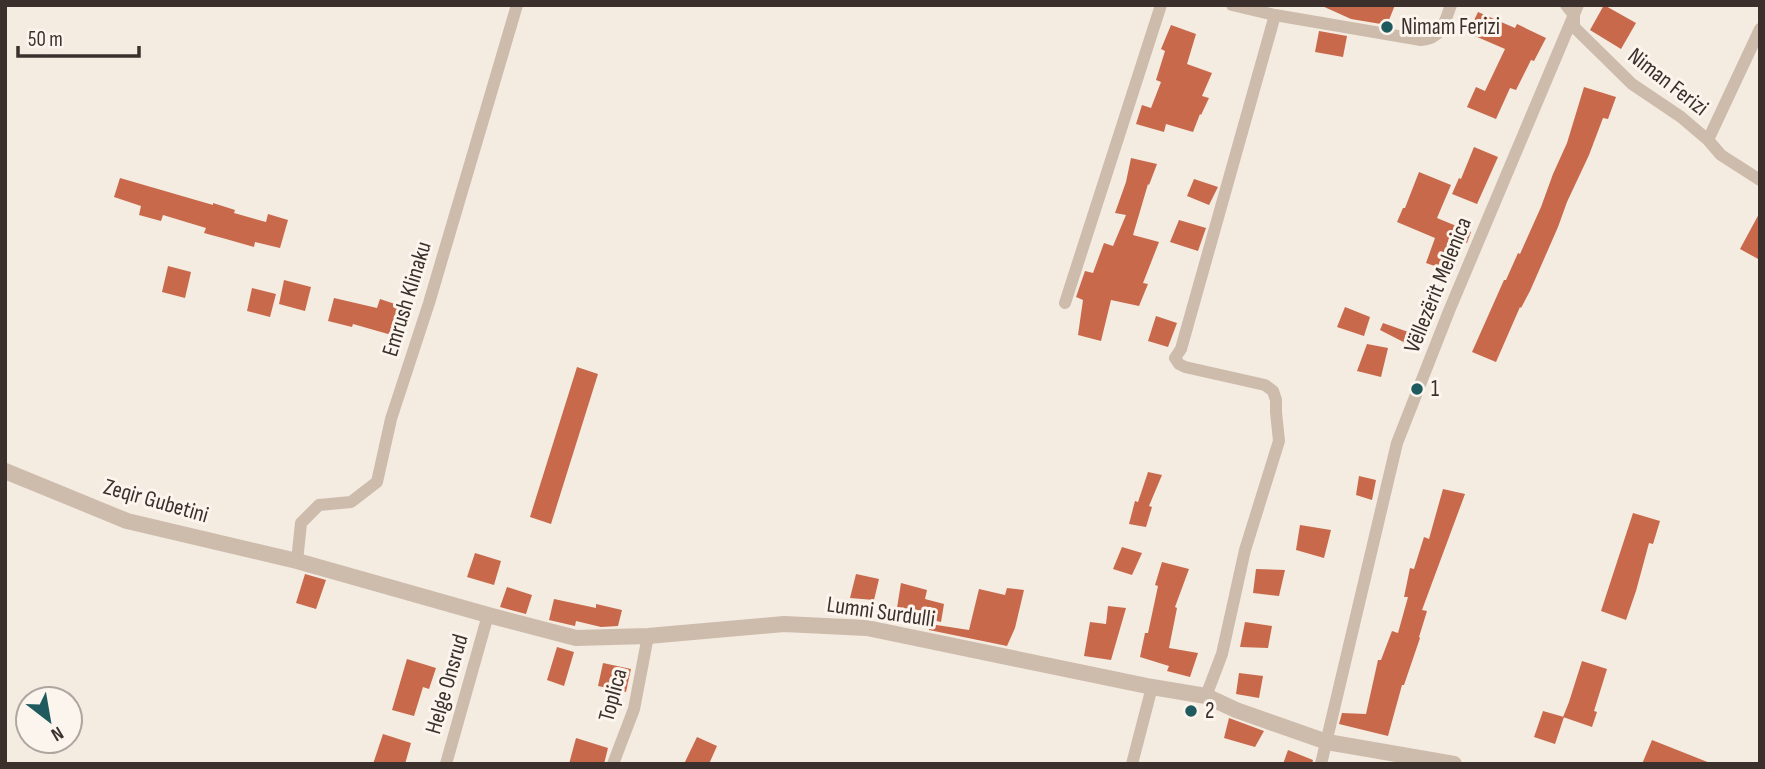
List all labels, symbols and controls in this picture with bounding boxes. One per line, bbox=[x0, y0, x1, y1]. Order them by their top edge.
place label: Nimam Ferizi bbox=[1401, 13, 1500, 41]
scale bar bbox=[18, 14, 138, 58]
marker: Nimam Ferizi bbox=[1379, 19, 1395, 35]
text: 50 m bbox=[28, 27, 63, 52]
street label: Niman Ferizi bbox=[1622, 42, 1714, 122]
street label: Vëllezërit Melenica bbox=[1398, 213, 1478, 357]
street label: Emrush Klinaku bbox=[376, 238, 438, 360]
place label: 1 bbox=[1431, 375, 1439, 403]
marker: 1 bbox=[1409, 381, 1425, 397]
street label: Zeqir Gubetini bbox=[100, 473, 212, 529]
street label: Lumni Surdulli bbox=[825, 591, 937, 633]
street label: Helge Onsrud bbox=[419, 631, 475, 737]
street label: Toplica bbox=[593, 665, 633, 725]
north arrow bbox=[14, 685, 84, 755]
place label: 2 bbox=[1205, 697, 1214, 725]
marker: 2 bbox=[1183, 703, 1199, 719]
text: N bbox=[47, 721, 67, 746]

